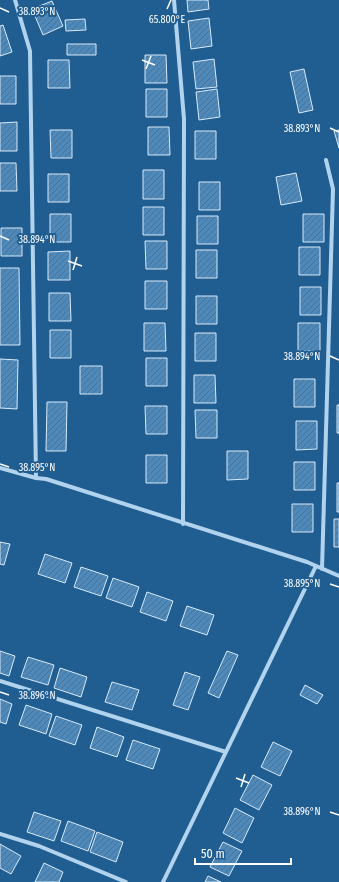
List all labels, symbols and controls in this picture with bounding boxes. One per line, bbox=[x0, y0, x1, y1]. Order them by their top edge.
text: 38.893°N bbox=[19, 6, 55, 18]
text: 65.800°E bbox=[149, 14, 186, 26]
text: 38.893°N bbox=[284, 123, 320, 135]
text: 38.894°N bbox=[19, 234, 55, 246]
text: 38.894°N bbox=[284, 351, 320, 363]
text: 38.895°N bbox=[19, 462, 55, 474]
text: 38.895°N bbox=[284, 578, 320, 590]
text: 38.896°N bbox=[19, 690, 55, 702]
text: 38.896°N bbox=[284, 806, 320, 818]
scale bar bbox=[195, 840, 291, 866]
text: 50 m bbox=[201, 847, 225, 861]

